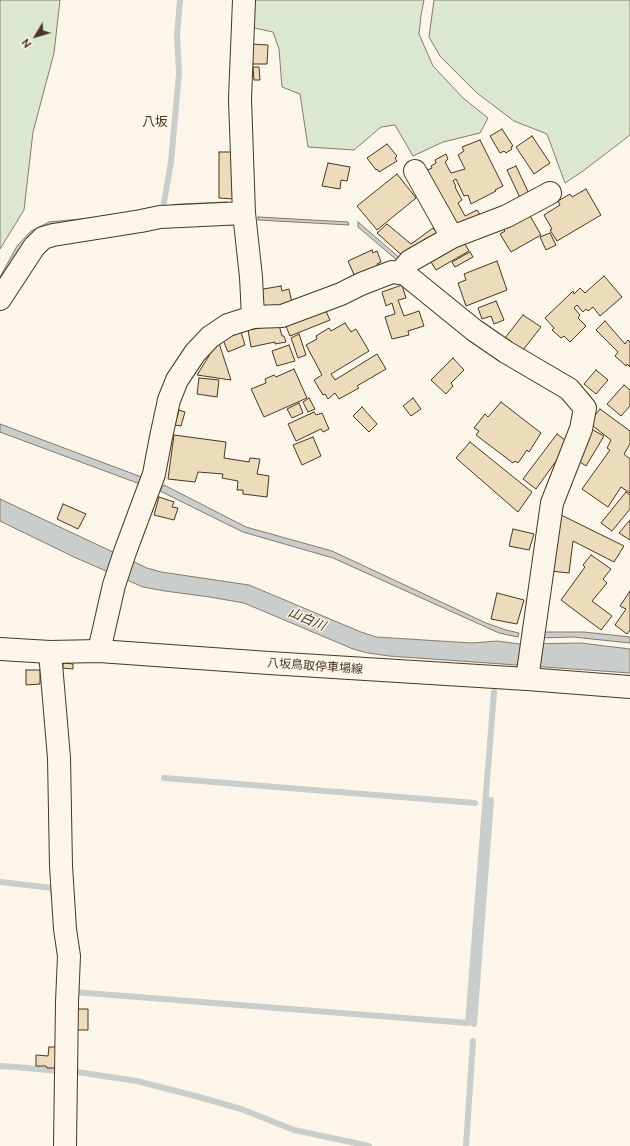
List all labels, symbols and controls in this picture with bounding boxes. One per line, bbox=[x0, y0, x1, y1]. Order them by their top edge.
north arrow bbox=[16, 16, 56, 56]
text: N bbox=[19, 36, 34, 50]
district label: 八坂 bbox=[142, 114, 168, 130]
water label: 山白川 bbox=[286, 604, 328, 634]
street label: 八坂鳥取停車場線 bbox=[267, 655, 363, 677]

